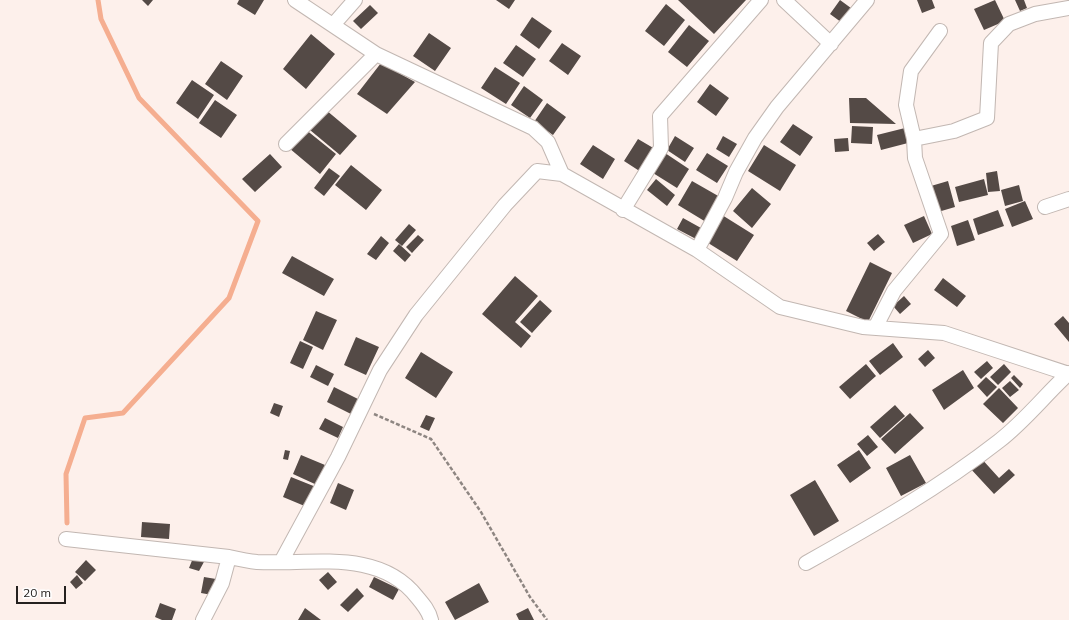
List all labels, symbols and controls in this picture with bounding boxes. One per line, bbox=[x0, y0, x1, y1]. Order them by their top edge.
scale bar bbox=[18, 578, 68, 604]
text: 20 m bbox=[23, 585, 51, 600]

